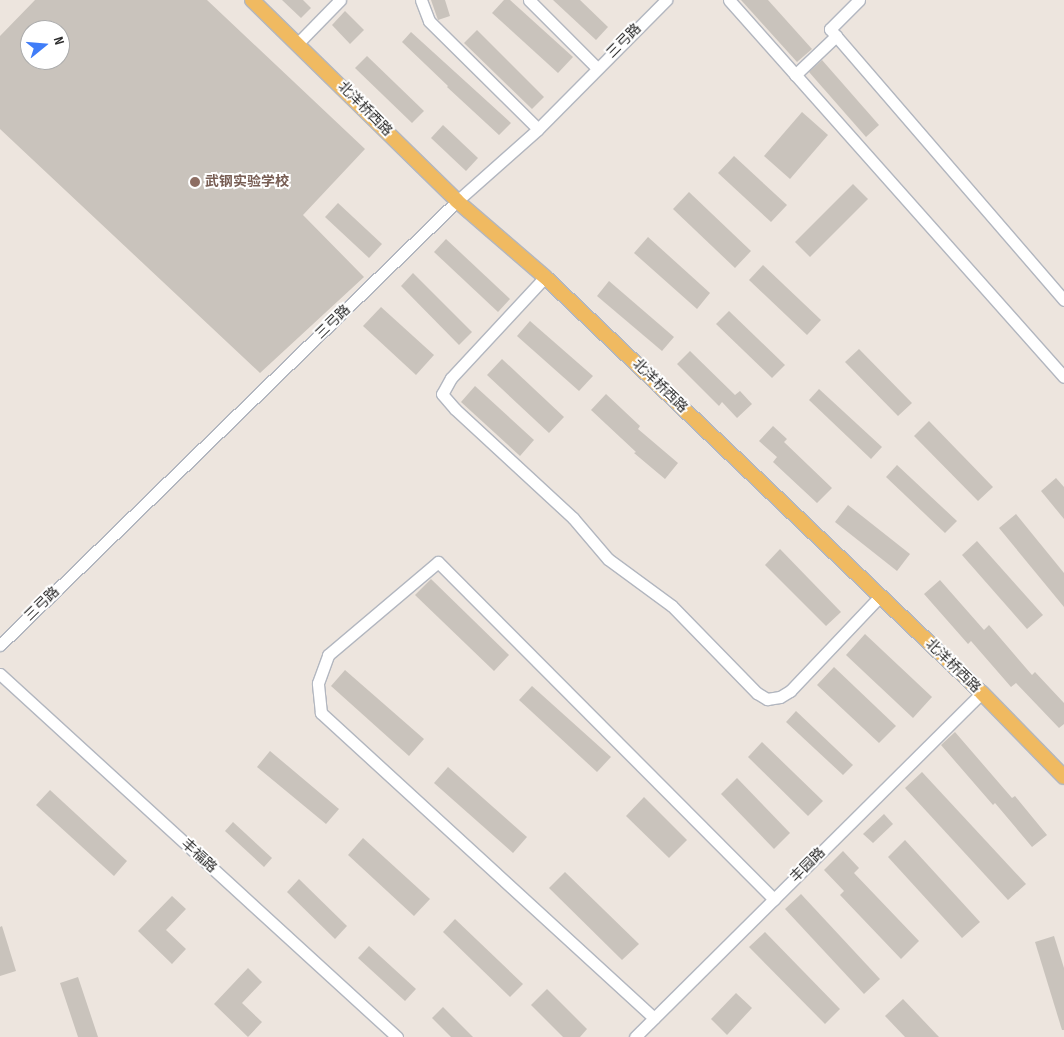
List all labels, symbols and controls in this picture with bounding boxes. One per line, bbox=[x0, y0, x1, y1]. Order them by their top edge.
north arrow bbox=[20, 20, 70, 70]
street label: 三弓路 bbox=[603, 20, 645, 62]
text: N bbox=[50, 35, 68, 47]
street label: 北洋桥西路 bbox=[334, 78, 396, 140]
place label: 武钢实验学校 bbox=[205, 174, 289, 190]
marker: 武钢实验学校 bbox=[189, 176, 201, 188]
street label: 三弓路 bbox=[312, 301, 354, 343]
street label: 北洋桥西路 bbox=[629, 356, 691, 416]
street label: 三弓路 bbox=[21, 583, 63, 625]
street label: 北洋桥西路 bbox=[922, 636, 984, 696]
street label: 丰福路 bbox=[178, 836, 220, 876]
street label: 丰园路 bbox=[787, 844, 829, 886]

